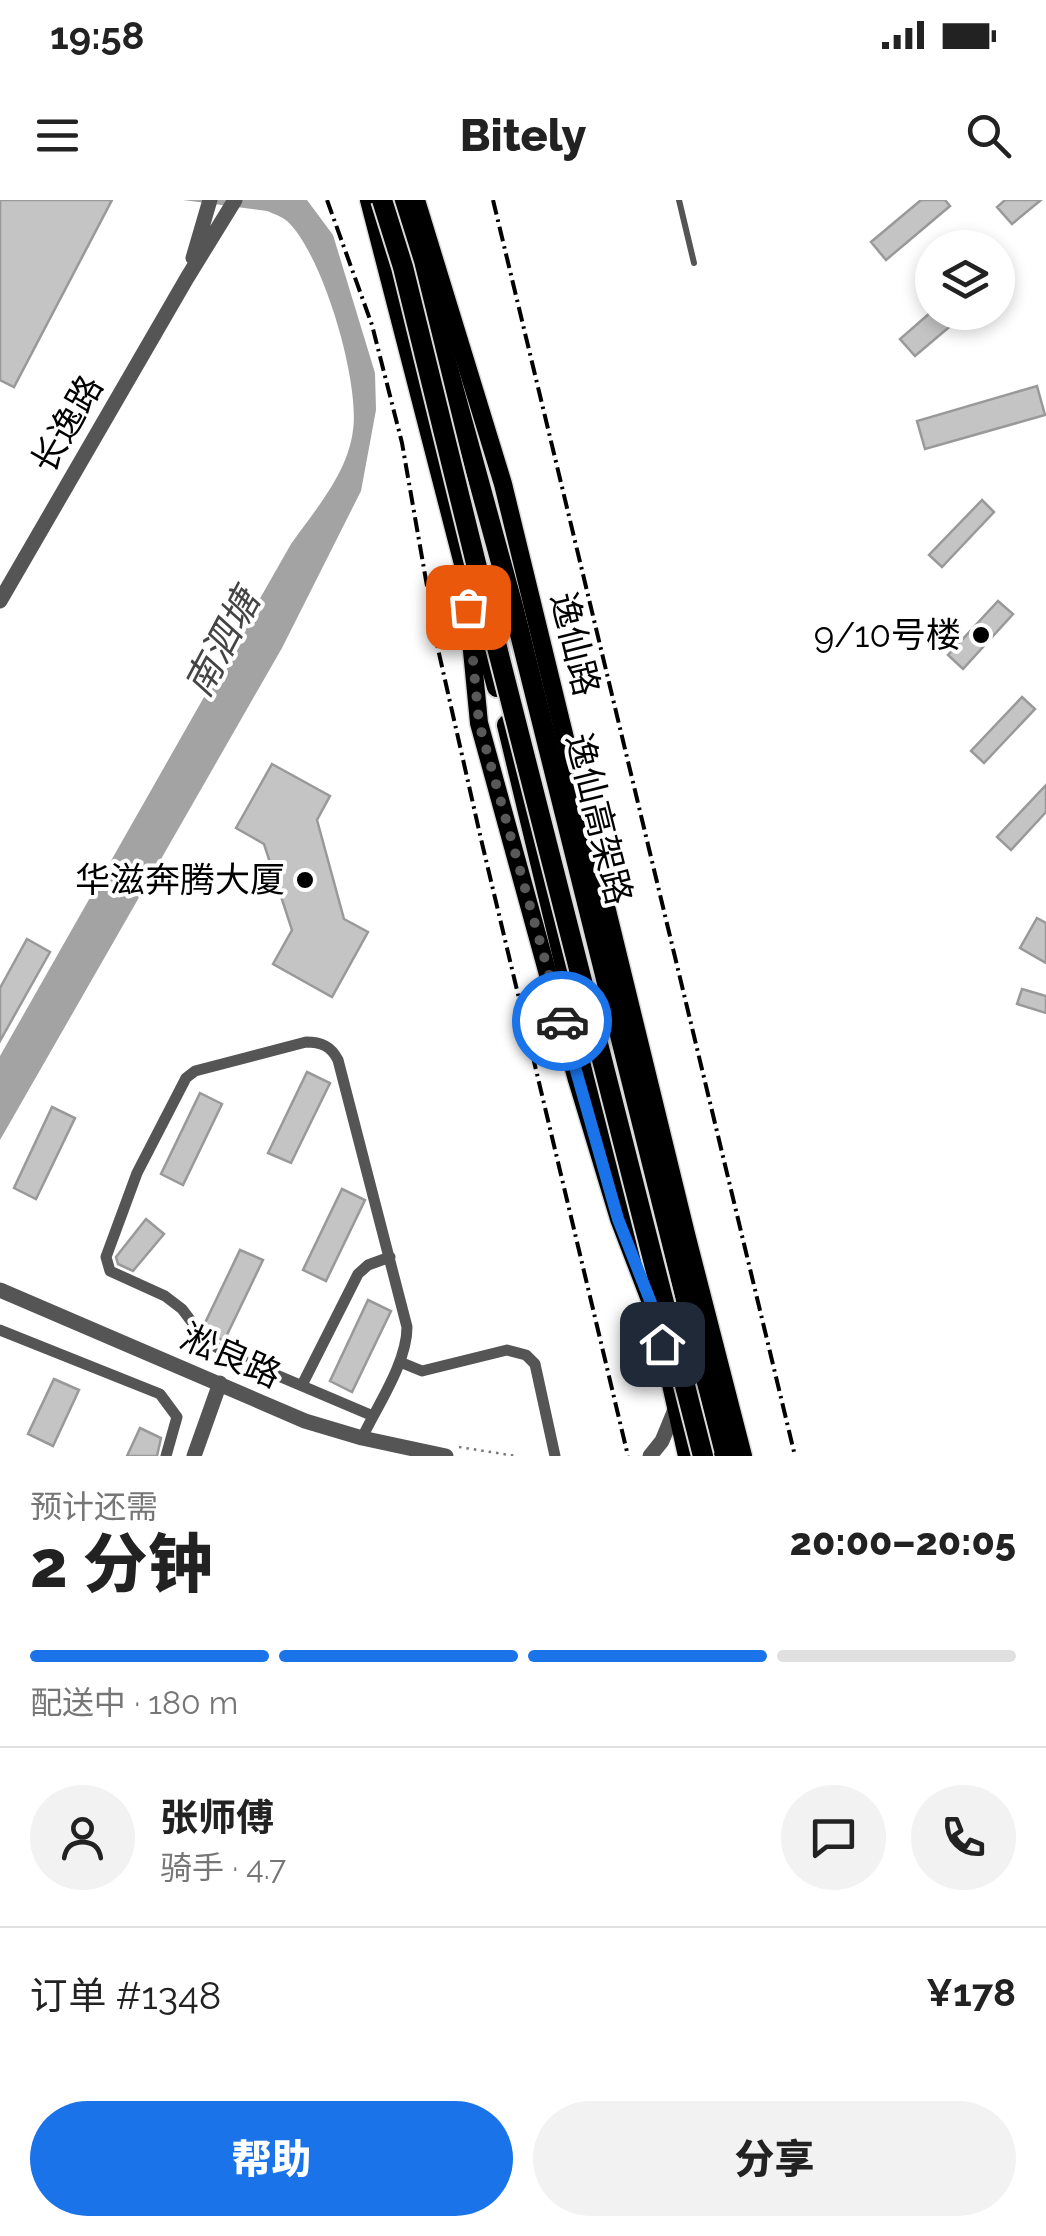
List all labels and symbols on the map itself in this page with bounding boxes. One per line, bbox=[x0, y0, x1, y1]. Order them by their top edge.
street label: 长逸路 bbox=[23, 368, 111, 479]
pin bbox=[426, 565, 511, 650]
water label: 南泗塘 bbox=[175, 577, 271, 704]
street label: 逸仙路 bbox=[543, 588, 608, 700]
place label: 9/10号楼 bbox=[814, 614, 961, 655]
marker: 9/10号楼 bbox=[970, 624, 992, 646]
street label: 逸仙高架路 bbox=[558, 729, 641, 909]
place label: 华滋奔腾大厦 bbox=[75, 859, 285, 900]
marker: 华滋奔腾大厦 bbox=[294, 869, 316, 891]
courier bbox=[512, 971, 612, 1071]
pin bbox=[620, 1302, 705, 1387]
street label: 淞良路 bbox=[175, 1315, 288, 1396]

